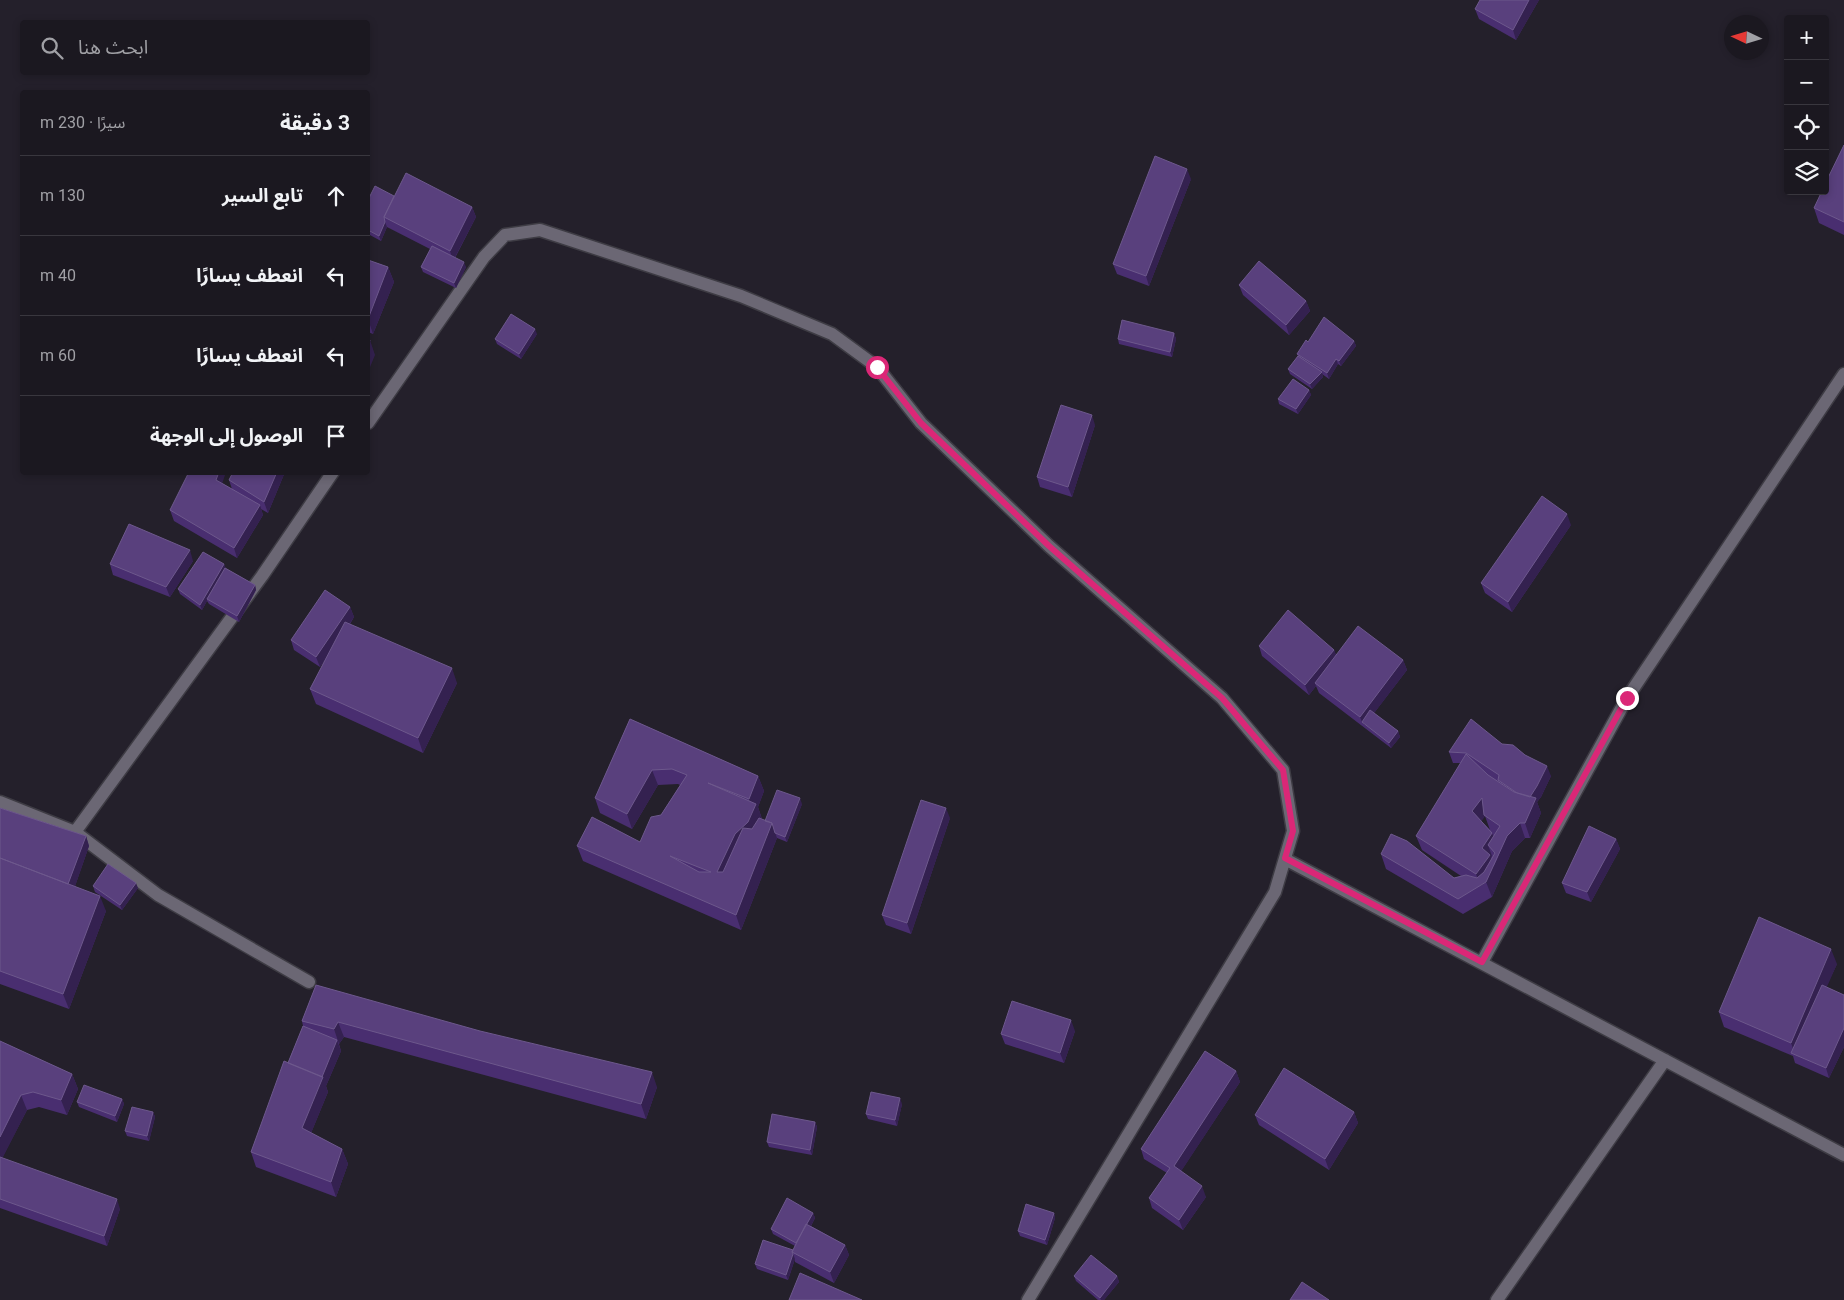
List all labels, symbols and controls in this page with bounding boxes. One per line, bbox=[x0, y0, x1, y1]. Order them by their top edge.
north arrow bbox=[1724, 15, 1769, 60]
map controls bbox=[1784, 15, 1829, 195]
button: + bbox=[1784, 15, 1829, 60]
search box bbox=[20, 20, 370, 75]
icon: search bbox=[38, 34, 66, 62]
text: ابحث هنا bbox=[78, 36, 148, 59]
button: − bbox=[1784, 60, 1829, 105]
button: locate bbox=[1784, 105, 1829, 150]
text: 3 دقيقة bbox=[280, 111, 350, 135]
text: سيرًا · 230 m bbox=[40, 113, 125, 132]
button: layers bbox=[1784, 150, 1829, 195]
icon: ahead bbox=[322, 182, 350, 210]
text: تابع السير bbox=[222, 184, 303, 207]
text: 130 m bbox=[40, 186, 85, 205]
icon: left bbox=[322, 262, 350, 290]
text: انعطف يسارًا bbox=[196, 264, 303, 287]
text: 40 m bbox=[40, 266, 76, 285]
icon: left bbox=[322, 342, 350, 370]
text: انعطف يسارًا bbox=[196, 344, 303, 367]
text: 60 m bbox=[40, 346, 76, 365]
route start bbox=[866, 356, 889, 379]
icon: arrive bbox=[322, 422, 350, 450]
text: الوصول إلى الوجهة bbox=[150, 424, 303, 447]
route end bbox=[1616, 687, 1639, 710]

